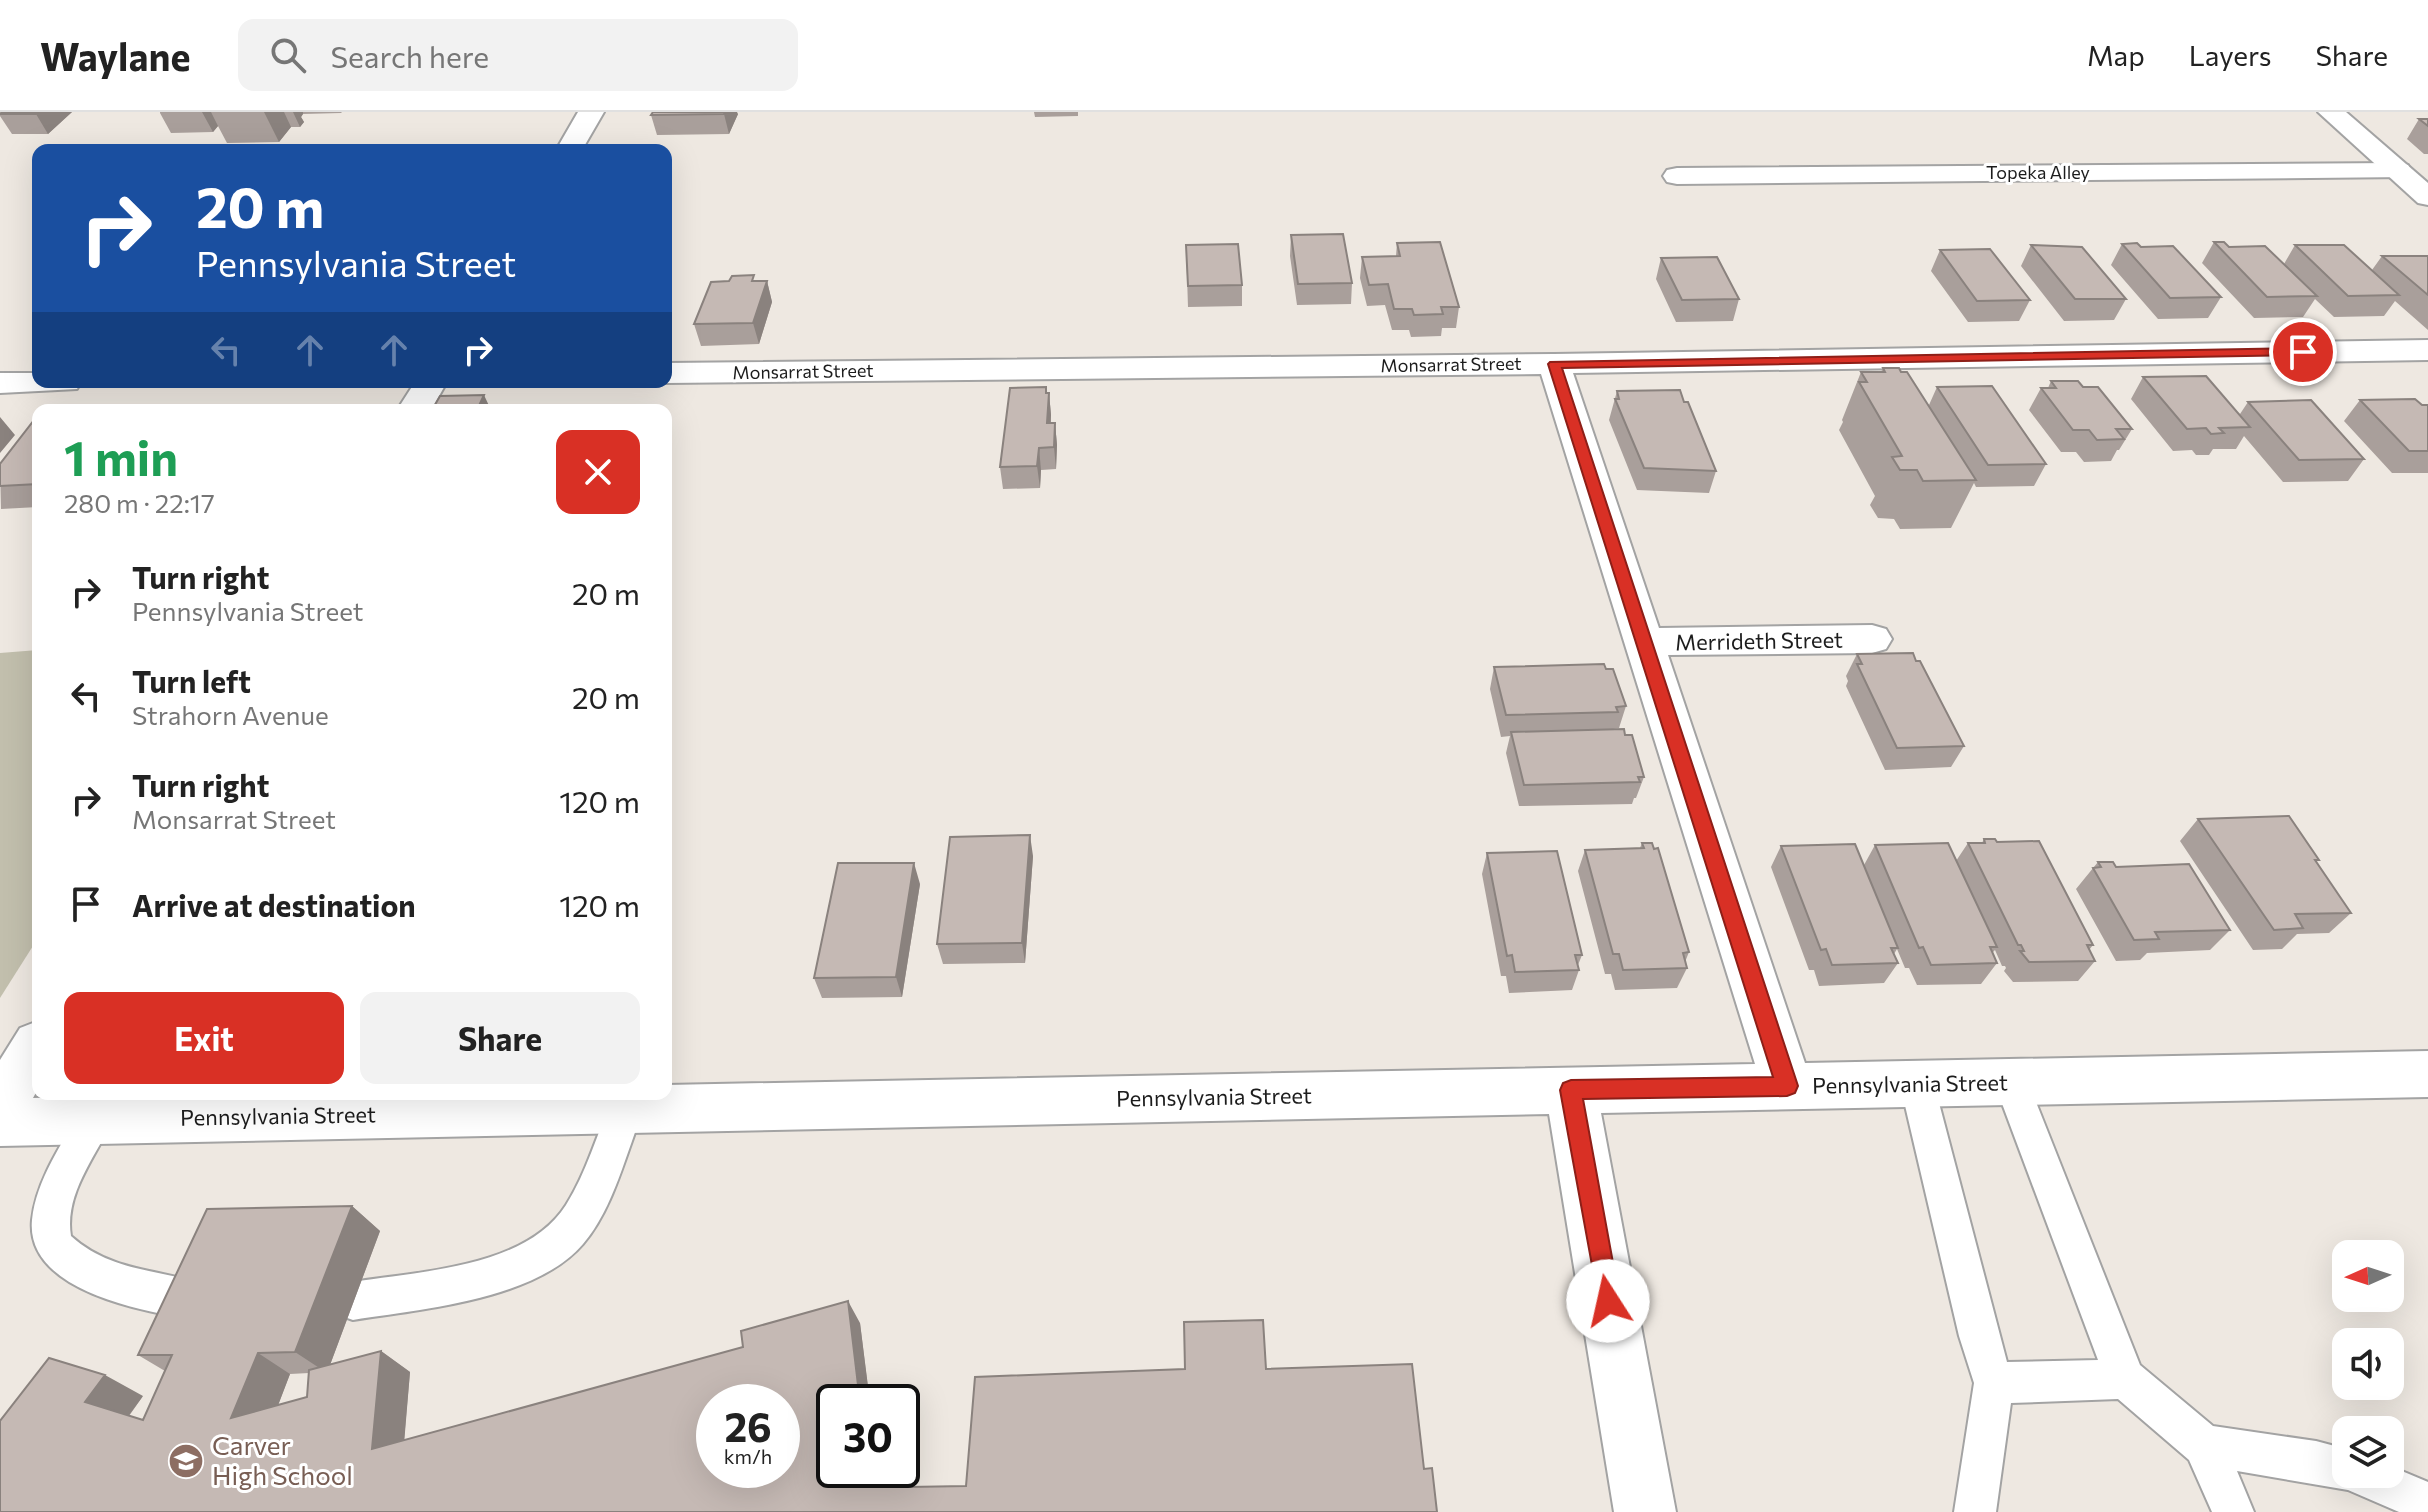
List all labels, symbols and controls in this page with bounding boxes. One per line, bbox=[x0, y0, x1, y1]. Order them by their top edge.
search box bbox=[238, 19, 798, 91]
text: Waylane bbox=[40, 32, 190, 79]
icon: search bbox=[266, 33, 310, 77]
text: Search here bbox=[330, 37, 489, 74]
text: Map bbox=[2087, 38, 2145, 72]
text: Layers bbox=[2189, 38, 2271, 72]
text: Share bbox=[2315, 38, 2388, 72]
street label: Topeka Alley bbox=[1986, 161, 2090, 183]
text: 20 m bbox=[196, 171, 324, 240]
icon: right bbox=[64, 176, 168, 280]
text: Pennsylvania Street bbox=[196, 240, 516, 284]
pin bbox=[2269, 318, 2337, 386]
icon: left bbox=[204, 328, 248, 372]
icon: ahead bbox=[288, 328, 332, 372]
icon: ahead bbox=[372, 328, 416, 372]
icon: right bbox=[456, 328, 500, 372]
icon: arrive bbox=[2281, 330, 2325, 374]
street label: Monsarrat Street bbox=[1380, 352, 1522, 376]
street label: Monsarrat Street bbox=[732, 359, 874, 383]
text: 1 min bbox=[64, 427, 178, 486]
button: close bbox=[556, 430, 640, 514]
text: 280 m · 22:17 bbox=[64, 487, 215, 518]
text: Turn right bbox=[132, 558, 269, 595]
icon: right bbox=[64, 570, 108, 614]
text: 20 m bbox=[572, 574, 640, 611]
text: Pennsylvania Street bbox=[132, 595, 363, 626]
street label: Merrideth Street bbox=[1675, 626, 1843, 655]
text: Turn left bbox=[132, 662, 251, 699]
icon: left bbox=[64, 674, 108, 718]
text: 20 m bbox=[572, 678, 640, 715]
text: Strahorn Avenue bbox=[132, 699, 329, 730]
text: Turn right bbox=[132, 766, 269, 803]
icon: right bbox=[64, 778, 108, 822]
text: 120 m bbox=[559, 782, 640, 819]
text: Monsarrat Street bbox=[132, 803, 336, 834]
icon: arrive bbox=[64, 882, 108, 926]
text: Arrive at destination bbox=[132, 886, 416, 923]
text: 120 m bbox=[559, 886, 640, 923]
button: Exit bbox=[64, 992, 344, 1084]
button: Share bbox=[360, 992, 640, 1084]
street label: Pennsylvania Street bbox=[1812, 1068, 2008, 1099]
street label: Pennsylvania Street bbox=[1116, 1081, 1312, 1112]
street label: Pennsylvania Street bbox=[180, 1100, 376, 1131]
north arrow bbox=[2332, 1240, 2404, 1312]
map controls bbox=[2332, 1240, 2404, 1488]
position arrow bbox=[1566, 1259, 1650, 1343]
button: sound bbox=[2332, 1328, 2404, 1400]
speed limit sign: 30 bbox=[816, 1384, 920, 1488]
text: 26 bbox=[724, 1401, 772, 1450]
button: layers bbox=[2332, 1416, 2404, 1488]
place label: Carver High School bbox=[212, 1429, 353, 1490]
school or university icon: Carver High School bbox=[167, 1442, 205, 1480]
text: km/h bbox=[724, 1444, 772, 1468]

